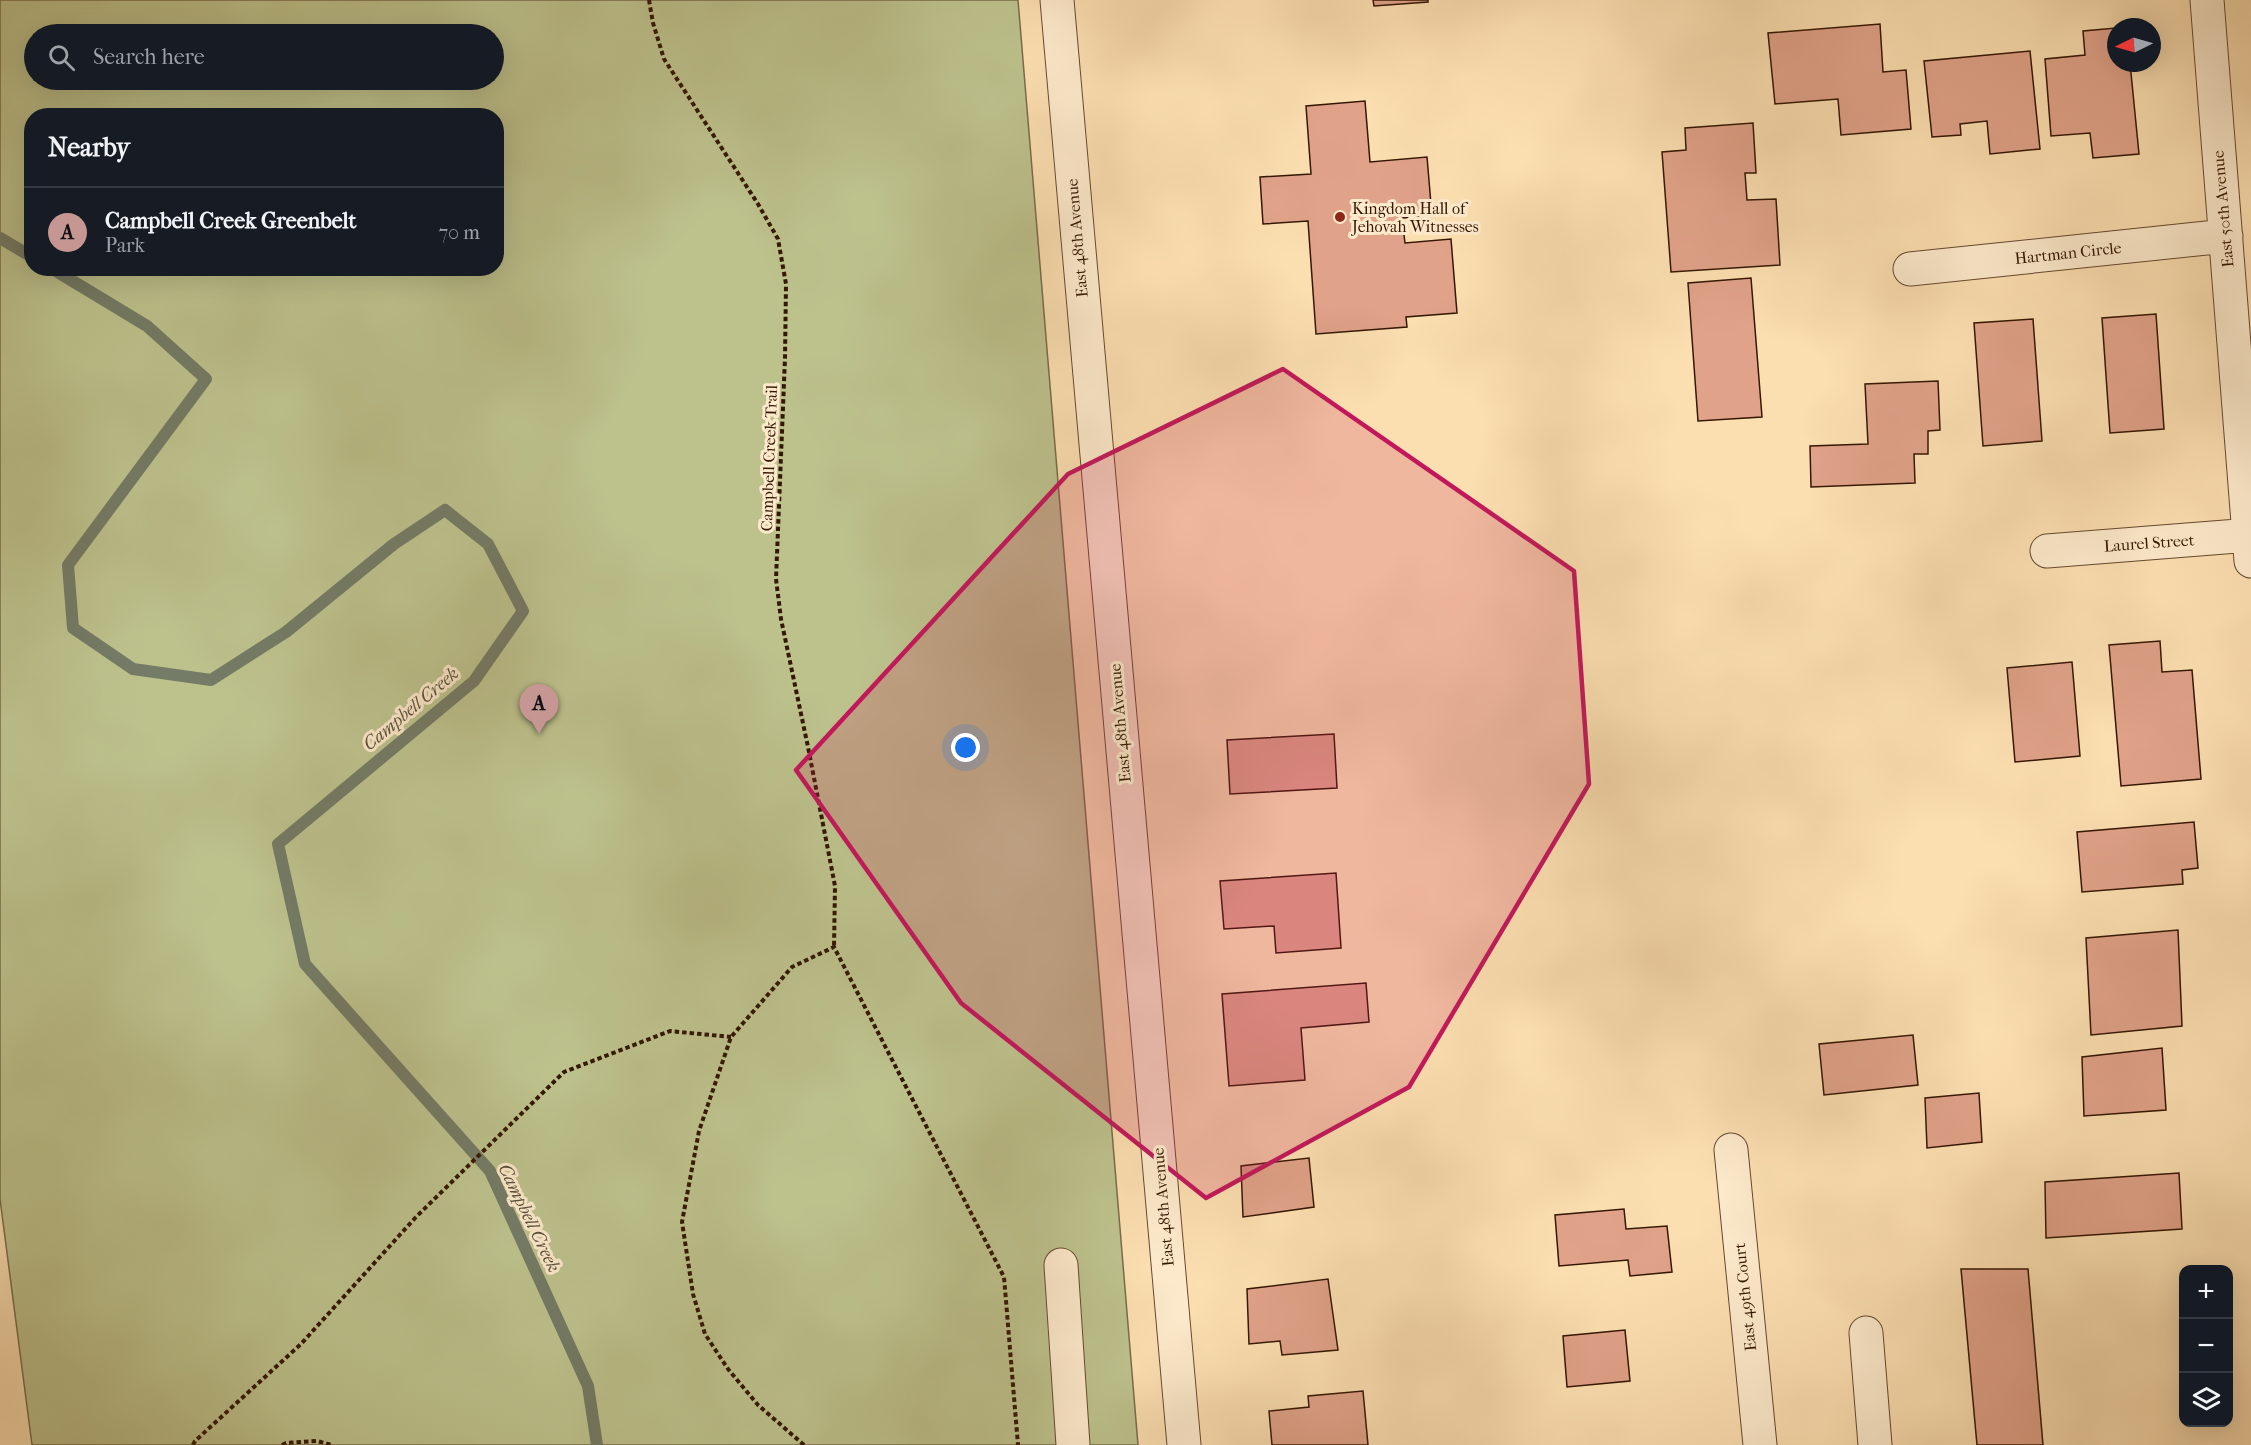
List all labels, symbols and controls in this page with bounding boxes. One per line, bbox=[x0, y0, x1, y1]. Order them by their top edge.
north arrow bbox=[2107, 18, 2161, 72]
search box bbox=[24, 24, 504, 90]
icon: search bbox=[45, 41, 78, 74]
text: Search here bbox=[93, 44, 205, 70]
text: Nearby bbox=[48, 132, 130, 163]
street label: East 50th Avenue bbox=[2208, 149, 2238, 268]
street label: East 48th Avenue bbox=[1062, 178, 1092, 298]
place label: Kingdom Hall of Jehovah Witnesses bbox=[1350, 199, 1479, 236]
text: Campbell Creek Greenbelt bbox=[105, 208, 356, 234]
marker: Kingdom Hall of Jehovah Witnesses bbox=[1333, 210, 1347, 224]
text: A bbox=[61, 221, 74, 244]
text: 70 m bbox=[438, 221, 480, 244]
text: Park bbox=[105, 234, 145, 257]
street label: Hartman Circle bbox=[2014, 238, 2122, 268]
street label: Campbell Creek Trail bbox=[757, 384, 781, 532]
street label: Laurel Street bbox=[2103, 530, 2195, 556]
water label: Campbell Creek bbox=[359, 663, 463, 755]
street label: East 48th Avenue bbox=[1105, 663, 1135, 783]
pin: A bbox=[520, 684, 558, 734]
your location bbox=[951, 733, 980, 762]
street label: East 48th Avenue bbox=[1148, 1147, 1178, 1267]
water label: Campbell Creek bbox=[494, 1160, 564, 1276]
street label: East 49th Court bbox=[1730, 1242, 1760, 1352]
map controls bbox=[2179, 1265, 2233, 1427]
button: + bbox=[2179, 1265, 2233, 1319]
button: − bbox=[2179, 1319, 2233, 1373]
button: layers bbox=[2179, 1373, 2233, 1427]

